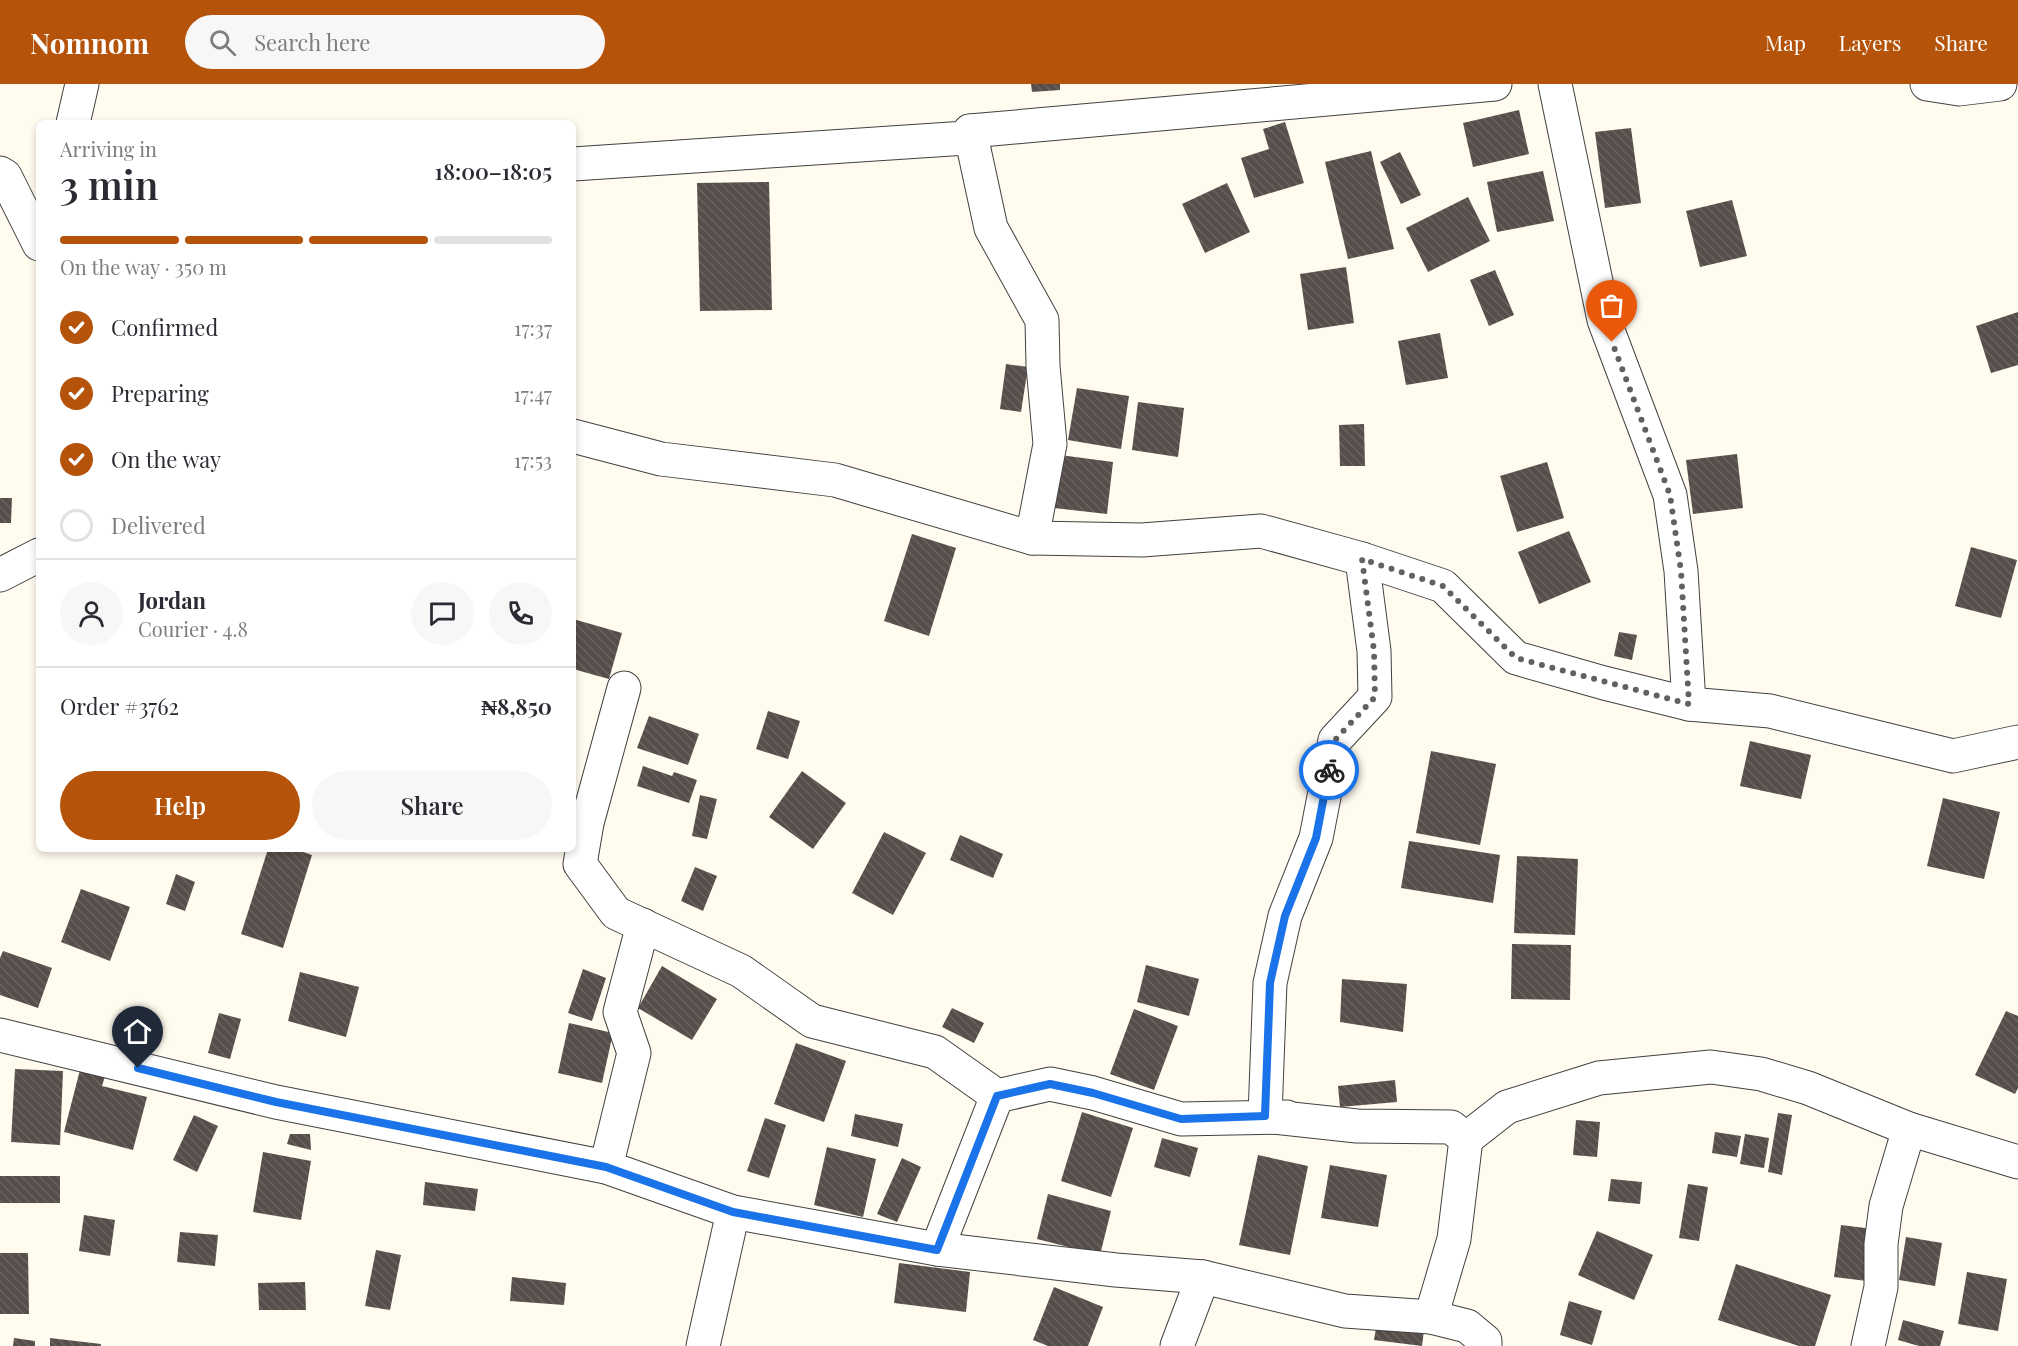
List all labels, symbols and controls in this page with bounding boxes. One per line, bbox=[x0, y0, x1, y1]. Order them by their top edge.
search box bbox=[185, 15, 605, 69]
text: Nomnom bbox=[30, 24, 149, 61]
icon: search bbox=[206, 26, 239, 59]
text: Search here bbox=[254, 27, 371, 57]
text: Map bbox=[1765, 28, 1806, 56]
text: Layers bbox=[1839, 28, 1901, 56]
text: Share bbox=[1934, 28, 1988, 56]
text: Arriving in bbox=[60, 135, 157, 162]
text: 18:00–18:05 bbox=[435, 156, 552, 186]
text: 3 min bbox=[60, 158, 158, 210]
text: On the way · 350 m bbox=[60, 253, 227, 280]
pin bbox=[1586, 280, 1637, 342]
icon: bag bbox=[1595, 289, 1628, 322]
icon: check bbox=[60, 311, 93, 344]
text: Confirmed bbox=[111, 312, 218, 342]
text: 17:37 bbox=[514, 314, 552, 341]
icon: check bbox=[60, 377, 93, 410]
text: Preparing bbox=[111, 378, 209, 408]
text: 17:47 bbox=[513, 380, 552, 407]
icon: check bbox=[60, 443, 93, 476]
text: On the way bbox=[111, 444, 221, 474]
text: 17:53 bbox=[514, 446, 552, 473]
text: Delivered bbox=[111, 510, 206, 540]
button: person bbox=[60, 582, 123, 645]
button: chat bbox=[411, 582, 474, 645]
button: phone bbox=[489, 582, 552, 645]
text: Jordan bbox=[138, 585, 206, 615]
text: Courier · 4.8 bbox=[138, 615, 248, 642]
text: Order #3762 bbox=[60, 691, 179, 721]
text: ₦8,850 bbox=[481, 691, 552, 721]
courier bbox=[1299, 740, 1359, 800]
icon: bike bbox=[1313, 754, 1346, 787]
button: Help bbox=[60, 771, 300, 840]
button: Share bbox=[312, 771, 552, 840]
pin bbox=[112, 1006, 163, 1068]
icon: home bbox=[121, 1015, 154, 1048]

